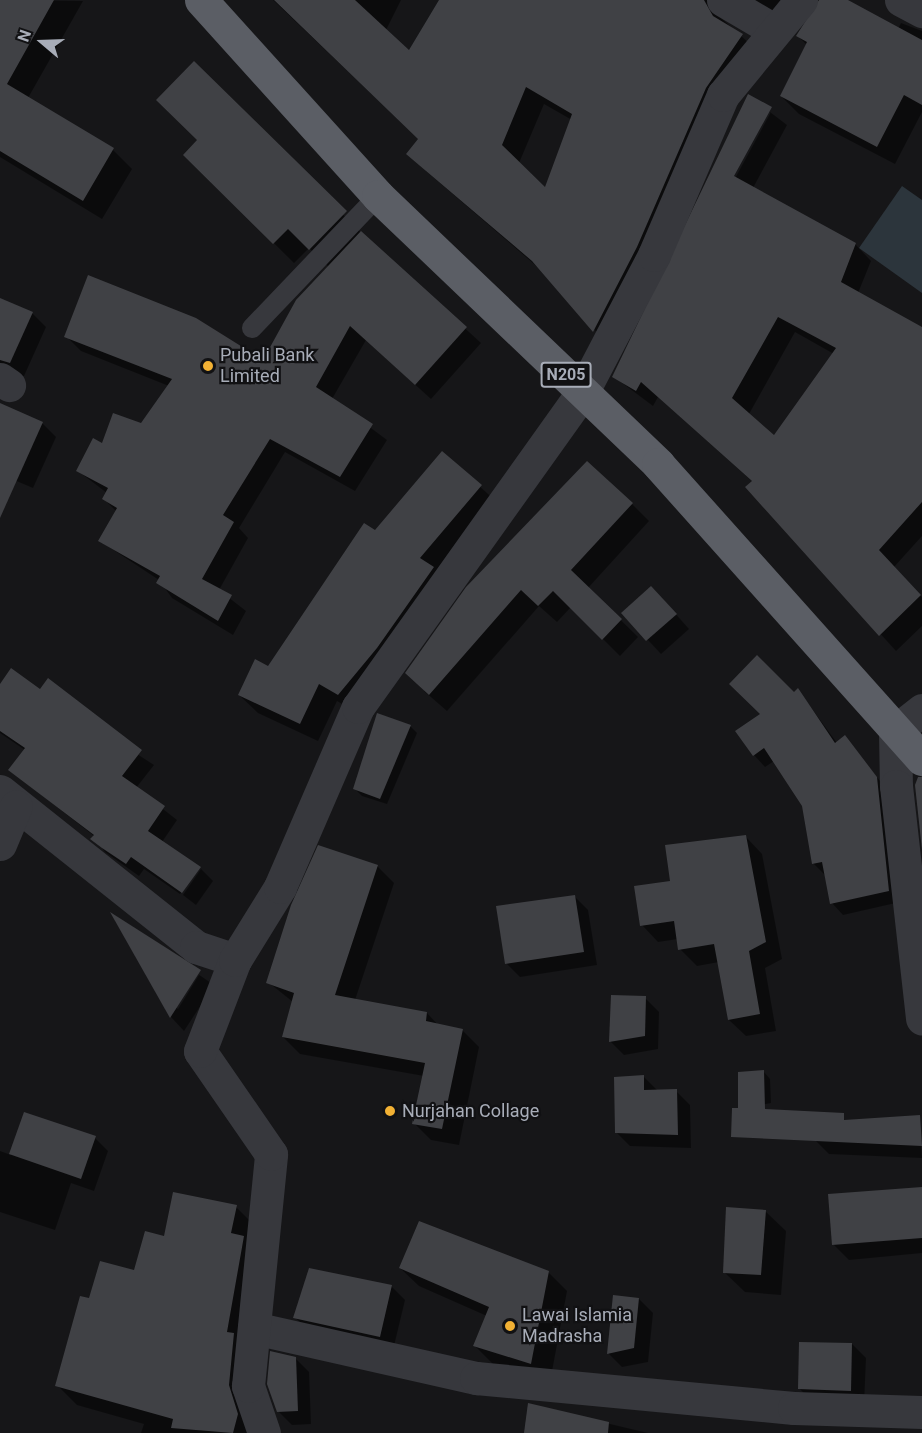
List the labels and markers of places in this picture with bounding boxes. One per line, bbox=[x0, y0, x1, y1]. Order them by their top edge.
place label: Pubali Bank Limited bbox=[220, 345, 314, 388]
marker: Pubali Bank Limited bbox=[201, 359, 215, 373]
place label: Nurjahan Collage bbox=[402, 1100, 539, 1122]
marker: Nurjahan Collage bbox=[383, 1104, 397, 1118]
place label: Lawai Islamia Madrasha bbox=[522, 1305, 632, 1348]
marker: Lawai Islamia Madrasha bbox=[503, 1319, 517, 1333]

